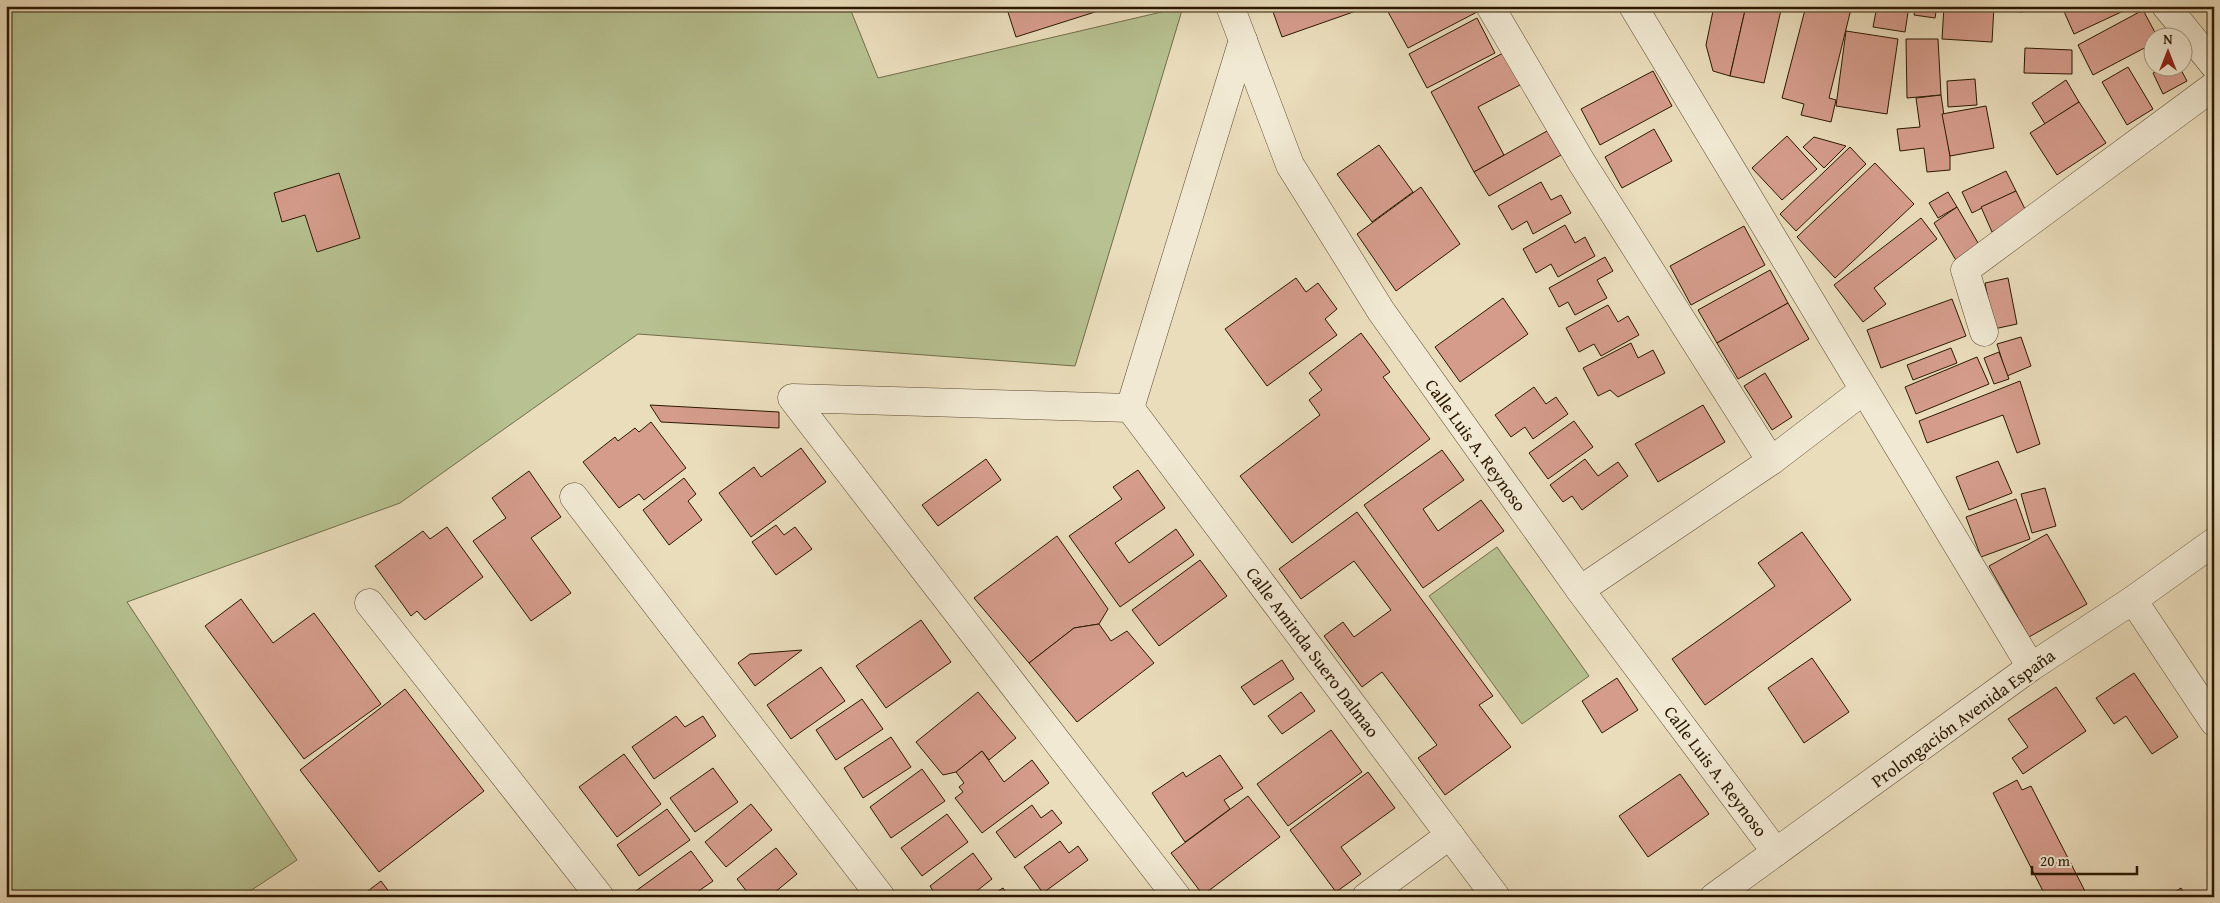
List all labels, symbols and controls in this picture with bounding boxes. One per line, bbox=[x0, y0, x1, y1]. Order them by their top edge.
north arrow bbox=[2142, 28, 2192, 78]
text: N bbox=[2163, 29, 2173, 49]
street label: Calle Luis A. Reynoso bbox=[1419, 373, 1533, 517]
street label: Calle Aminda Suero Dalmao bbox=[1240, 561, 1386, 743]
street label: Prolongación Avenida España bbox=[1865, 642, 2061, 794]
street label: Calle Luis A. Reynoso bbox=[1658, 700, 1774, 842]
scale bar bbox=[2032, 843, 2138, 875]
text: 20 m bbox=[2040, 850, 2071, 871]

